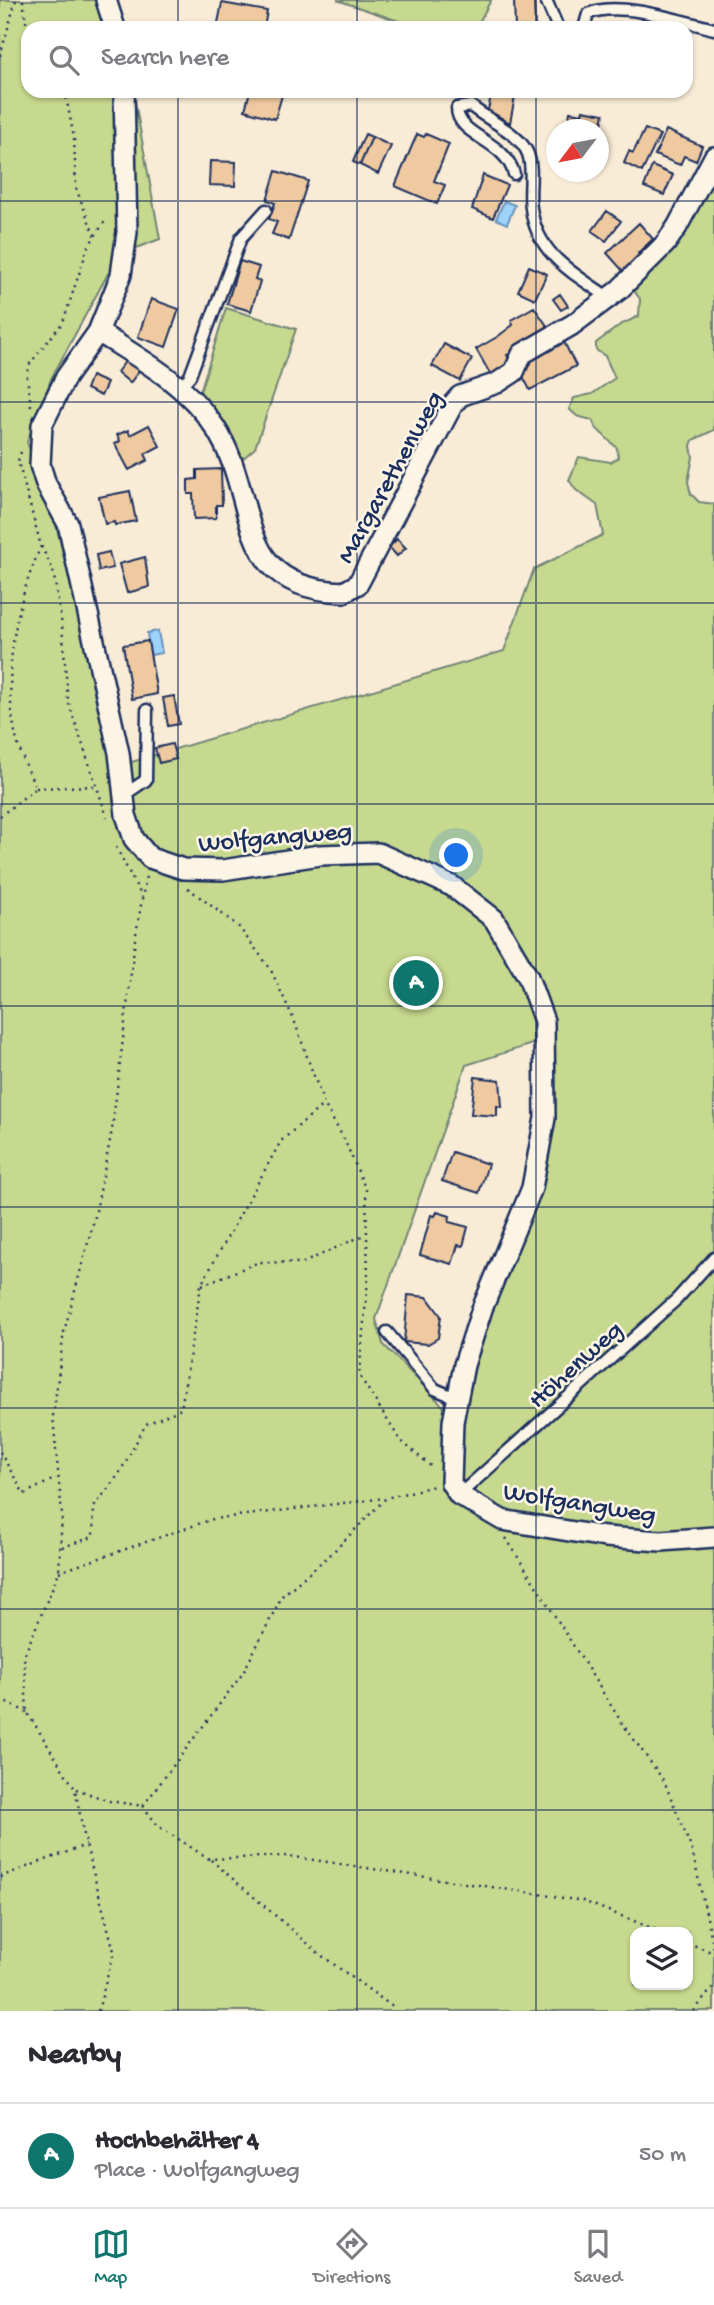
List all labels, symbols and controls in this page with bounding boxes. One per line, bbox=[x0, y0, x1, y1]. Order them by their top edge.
search box bbox=[21, 21, 693, 98]
icon: search bbox=[45, 41, 83, 79]
text: Search here bbox=[101, 44, 229, 75]
north arrow bbox=[546, 119, 609, 182]
street label: Margarethenweg bbox=[332, 387, 452, 570]
street label: Wolfgangweg bbox=[197, 817, 353, 862]
your location bbox=[439, 838, 473, 872]
pin: A bbox=[393, 957, 439, 1009]
street label: Höhenweg bbox=[523, 1316, 631, 1417]
street label: Wolfgangweg bbox=[501, 1478, 658, 1533]
map controls bbox=[630, 1927, 693, 1990]
button: layers bbox=[630, 1927, 693, 1990]
text: Nearby bbox=[28, 2039, 121, 2074]
text: Hochbehälter 4 bbox=[95, 2127, 259, 2158]
text: A bbox=[44, 2142, 58, 2169]
text: 50 m bbox=[639, 2142, 686, 2169]
text: Place · Wolfgangweg bbox=[95, 2158, 300, 2185]
tab: Map bbox=[92, 2225, 130, 2290]
tab: Directions bbox=[313, 2225, 390, 2290]
tab: Saved bbox=[574, 2225, 622, 2290]

